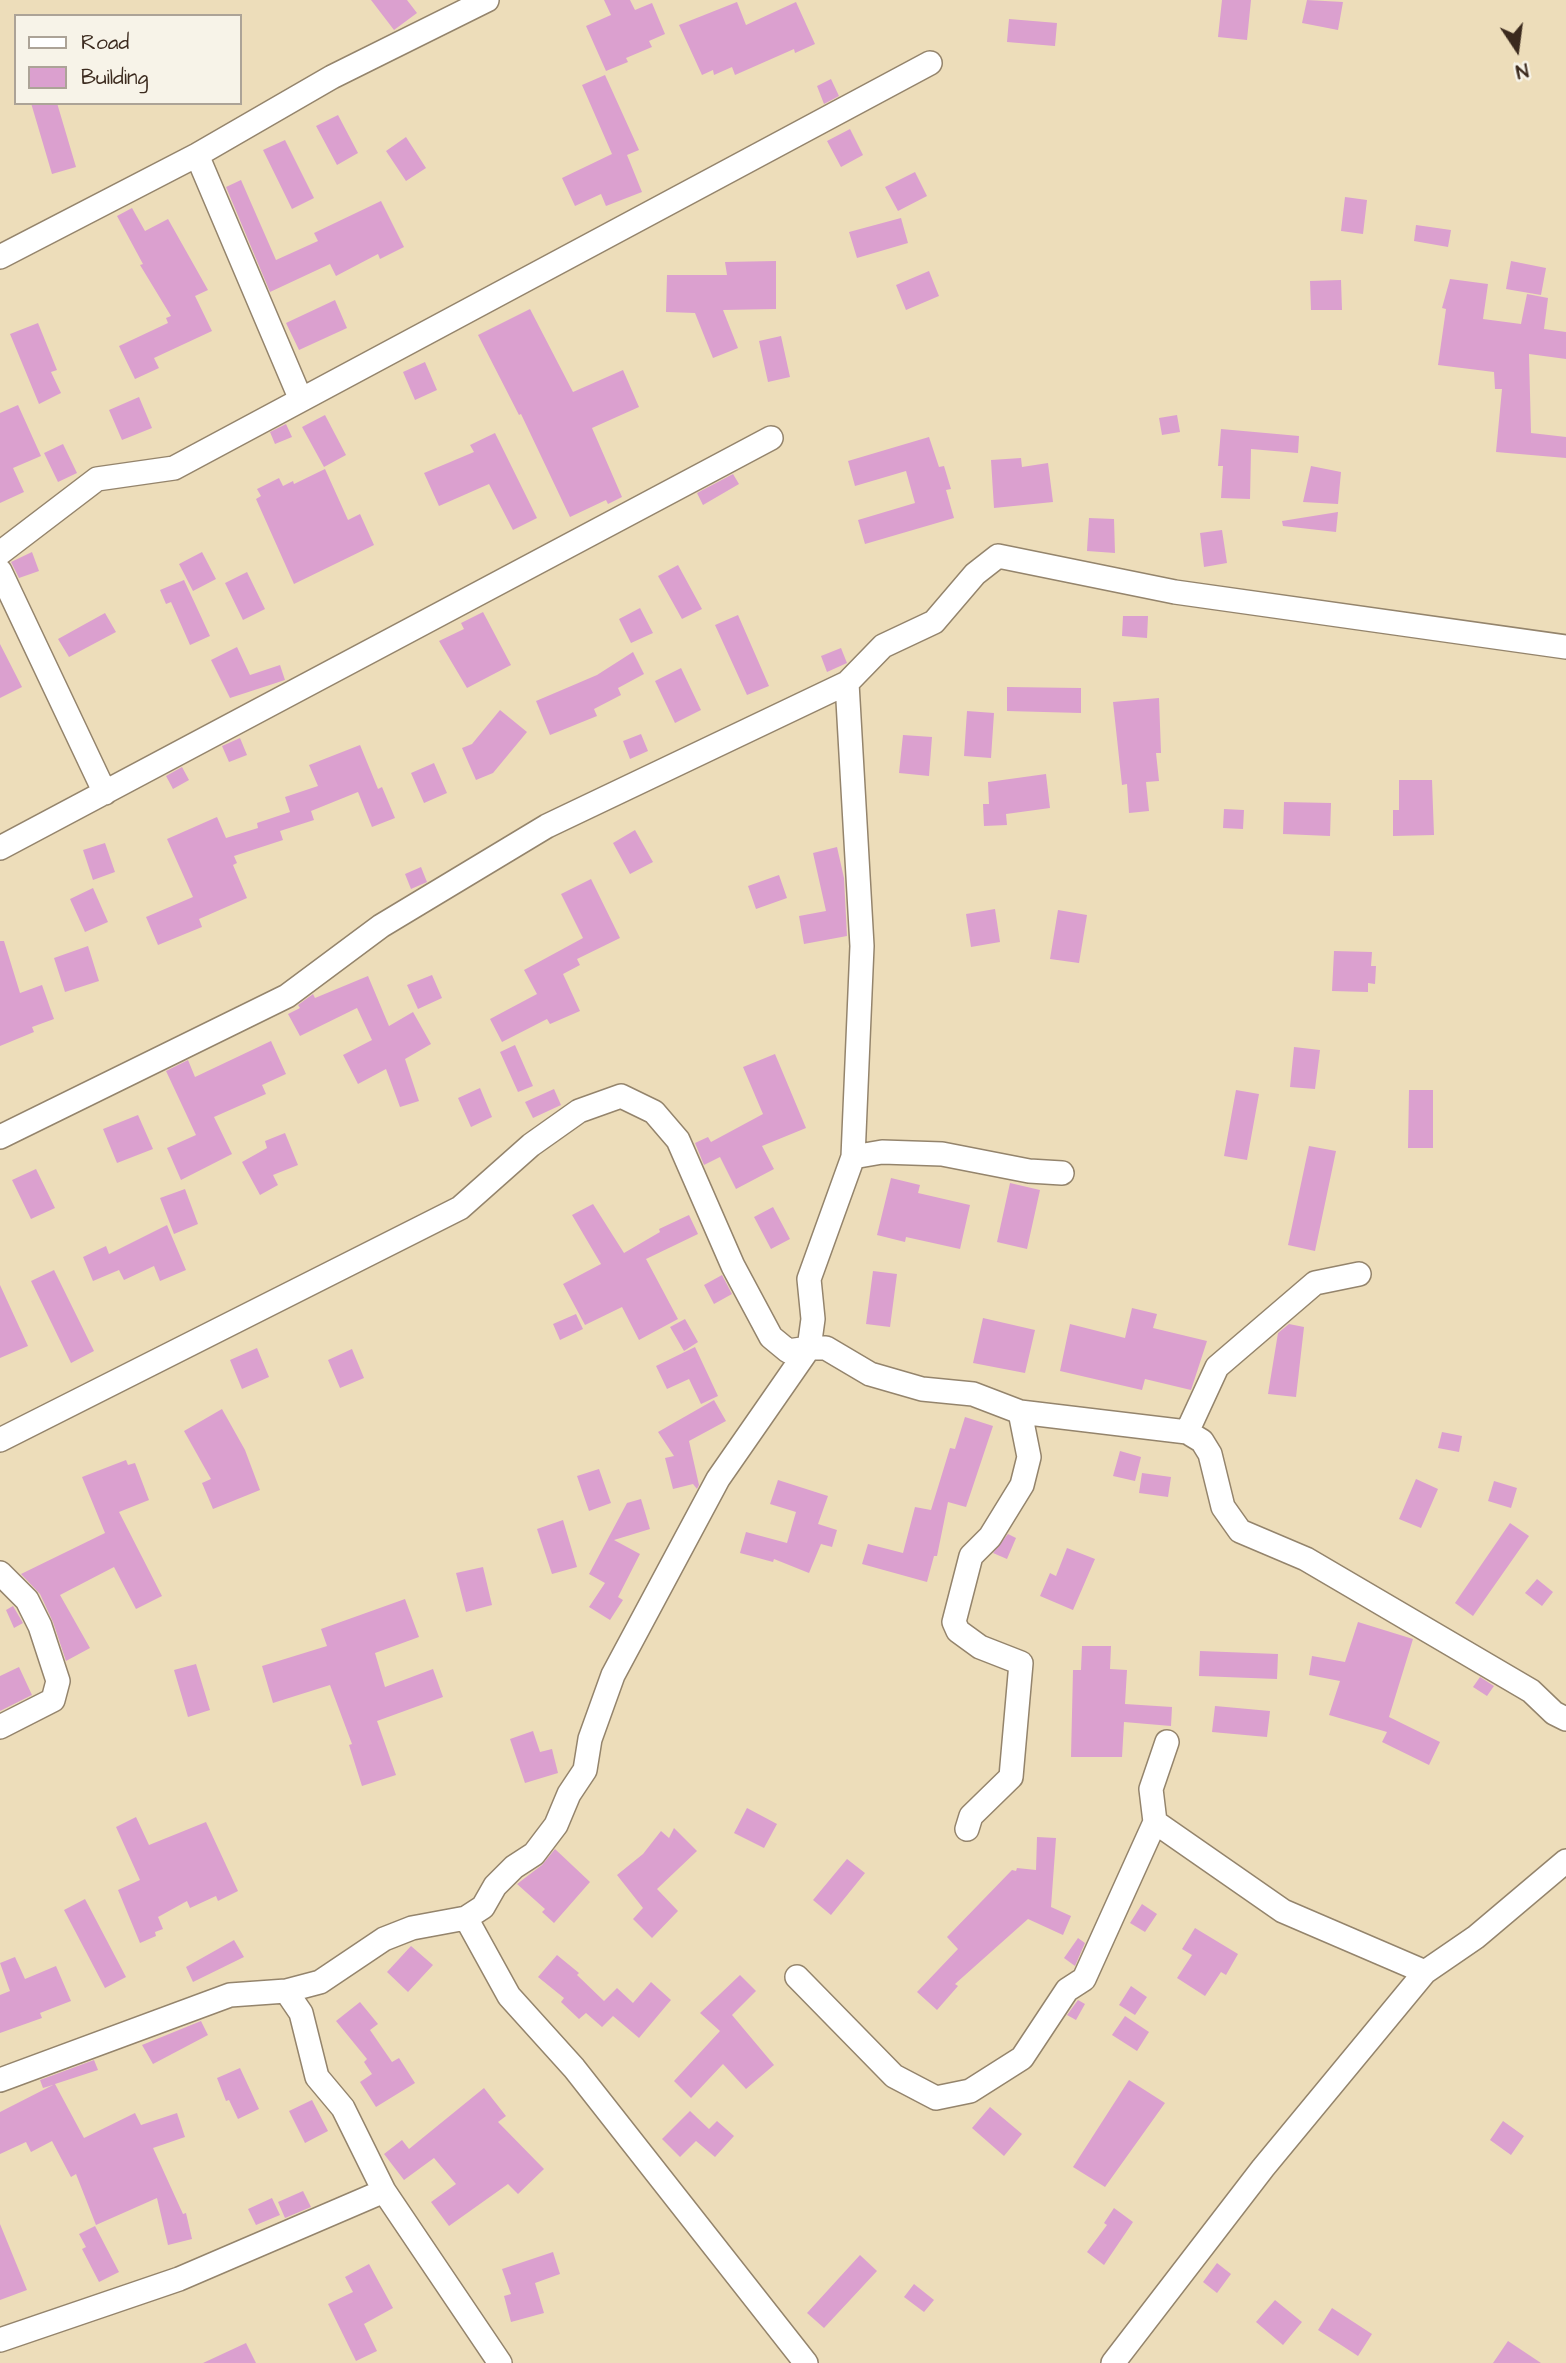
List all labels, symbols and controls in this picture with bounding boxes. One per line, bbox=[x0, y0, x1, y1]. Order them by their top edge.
legend bbox=[14, 14, 242, 105]
north arrow bbox=[1482, 14, 1552, 84]
text: Road bbox=[81, 28, 129, 57]
text: N bbox=[1513, 55, 1531, 84]
text: Building bbox=[81, 63, 148, 92]

